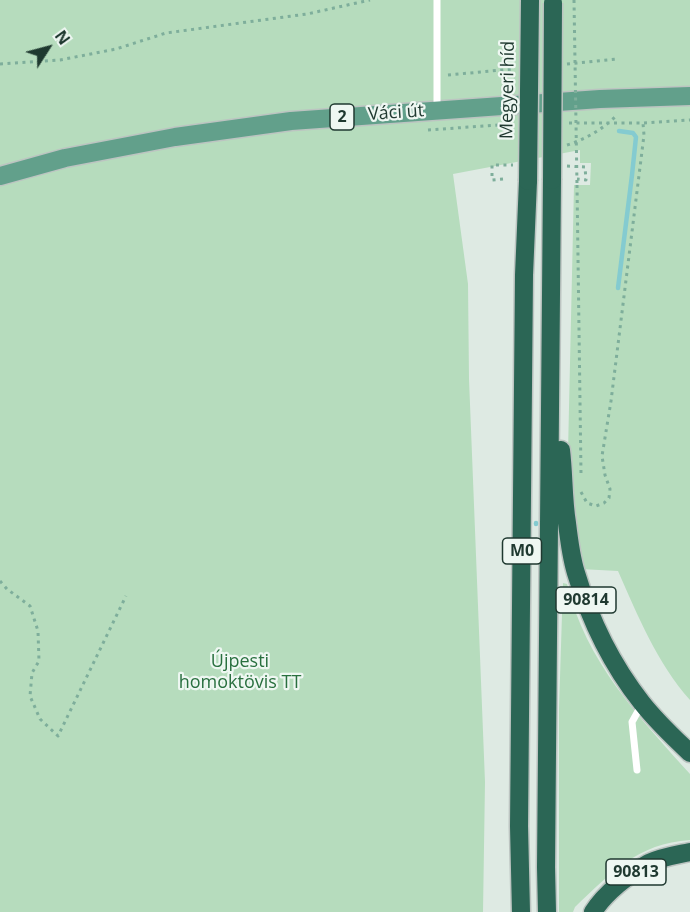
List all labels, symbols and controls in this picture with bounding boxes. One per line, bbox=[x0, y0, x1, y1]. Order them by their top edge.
north arrow bbox=[18, 18, 78, 78]
text: N bbox=[50, 26, 75, 49]
street label: Megyeri híd bbox=[496, 41, 520, 139]
street label: Váci út bbox=[367, 100, 425, 126]
road number: 2 bbox=[330, 104, 354, 130]
road number: M0 bbox=[502, 538, 542, 564]
road number: 90814 bbox=[556, 587, 616, 613]
park label: Újpesti homoktövis TT bbox=[179, 651, 301, 694]
road number: 90813 bbox=[606, 859, 666, 885]

